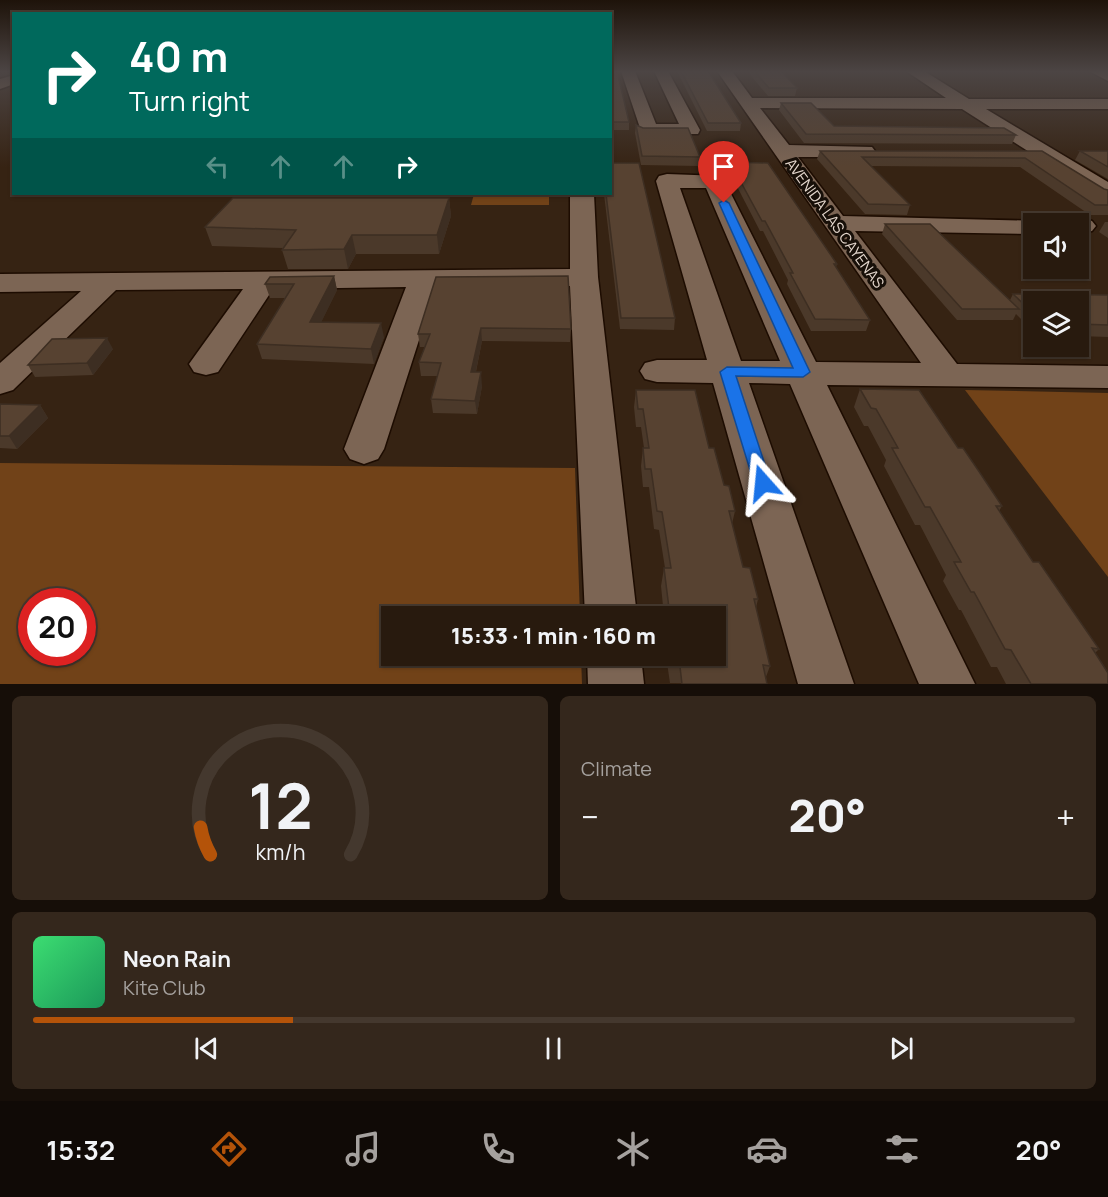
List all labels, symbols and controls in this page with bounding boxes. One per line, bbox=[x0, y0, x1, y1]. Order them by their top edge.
text: 40 m bbox=[129, 27, 228, 85]
icon: right bbox=[30, 36, 108, 114]
text: Turn right bbox=[129, 82, 250, 119]
pin bbox=[698, 141, 749, 203]
icon: left bbox=[201, 150, 234, 183]
icon: ahead bbox=[264, 150, 297, 183]
icon: ahead bbox=[327, 150, 360, 183]
icon: right bbox=[390, 150, 423, 183]
icon: arrive bbox=[707, 150, 740, 183]
street label: AVENIDA LAS CAYENAS bbox=[781, 154, 889, 292]
map controls bbox=[1023, 213, 1089, 357]
button: sound bbox=[1023, 213, 1089, 279]
button: layers bbox=[1023, 291, 1089, 357]
position arrow bbox=[731, 451, 795, 515]
speed limit sign: 20 bbox=[18, 588, 96, 666]
text: 15:33 · 1 min · 160 m bbox=[451, 621, 656, 651]
text: Climate bbox=[581, 755, 652, 782]
text: 12 bbox=[248, 762, 312, 848]
text: 20° bbox=[789, 784, 866, 846]
text: − bbox=[581, 794, 599, 839]
text: + bbox=[1056, 794, 1075, 839]
text: km/h bbox=[255, 837, 305, 866]
text: Neon Rain bbox=[123, 944, 231, 974]
text: Kite Club bbox=[123, 974, 206, 1001]
icon: previous bbox=[190, 1032, 223, 1065]
icon: pause bbox=[537, 1032, 570, 1065]
icon: next bbox=[885, 1032, 918, 1065]
icon: directions bbox=[208, 1128, 250, 1170]
icon: music bbox=[342, 1128, 384, 1170]
icon: phone bbox=[477, 1128, 519, 1170]
icon: climate bbox=[612, 1128, 654, 1170]
icon: car bbox=[746, 1128, 788, 1170]
icon: filters bbox=[881, 1128, 923, 1170]
text: 15:32 bbox=[46, 1131, 115, 1168]
text: 20° bbox=[1016, 1131, 1062, 1168]

